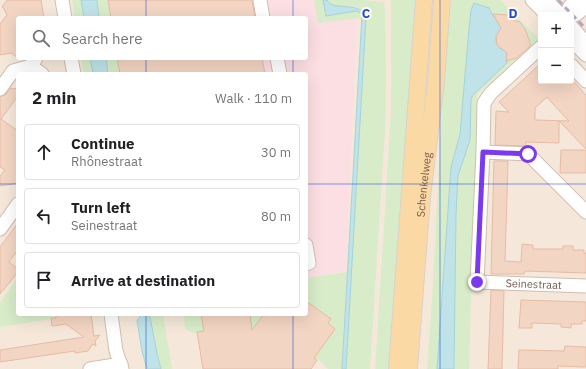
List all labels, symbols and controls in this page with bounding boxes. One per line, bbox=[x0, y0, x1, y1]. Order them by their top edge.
text: C bbox=[362, 5, 371, 22]
text: D bbox=[508, 5, 518, 22]
map controls bbox=[538, 12, 574, 84]
button: + bbox=[538, 12, 574, 48]
search box bbox=[16, 16, 308, 60]
icon: search bbox=[30, 27, 52, 49]
text: Search here bbox=[62, 29, 142, 48]
button: − bbox=[538, 48, 574, 84]
text: 2 min bbox=[32, 87, 76, 109]
text: Walk · 110 m bbox=[215, 90, 292, 107]
text: Continue bbox=[71, 134, 135, 153]
icon: ahead bbox=[33, 141, 55, 163]
text: 30 m bbox=[261, 144, 291, 161]
route start bbox=[519, 145, 537, 163]
street label: Schenkelweg bbox=[413, 151, 434, 218]
text: Rhônestraat bbox=[71, 153, 142, 170]
text: Turn left bbox=[71, 198, 131, 217]
icon: left bbox=[33, 205, 55, 227]
text: 80 m bbox=[261, 208, 291, 225]
text: Seinestraat bbox=[71, 217, 137, 234]
icon: arrive bbox=[33, 269, 55, 291]
text: Arrive at destination bbox=[71, 271, 215, 290]
route end bbox=[468, 273, 486, 291]
street label: Seinestraat bbox=[505, 276, 562, 292]

